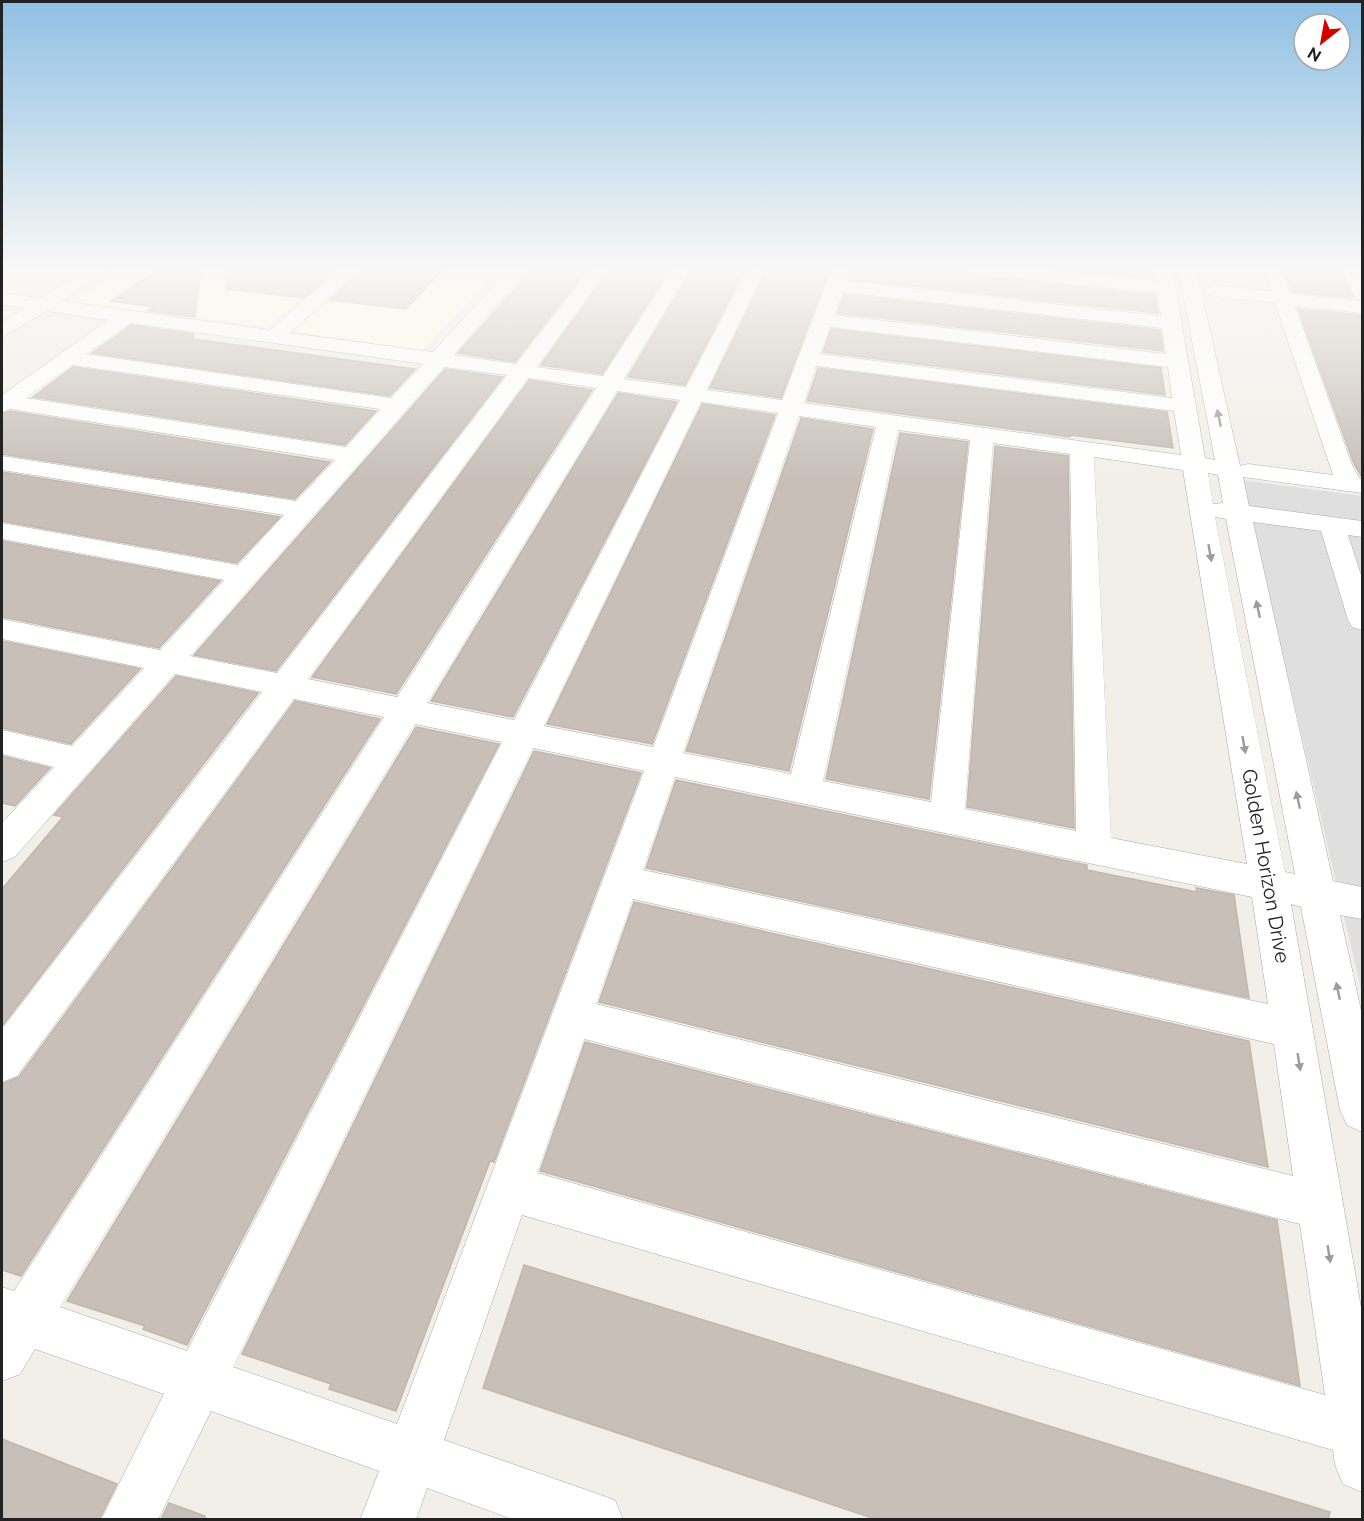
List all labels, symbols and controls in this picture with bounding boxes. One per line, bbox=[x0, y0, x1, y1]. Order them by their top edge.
north arrow bbox=[1292, 12, 1352, 72]
text: N bbox=[1304, 43, 1325, 66]
one-way arrow bbox=[1213, 409, 1223, 428]
one-way arrow bbox=[1206, 544, 1215, 563]
one-way arrow bbox=[1253, 600, 1263, 619]
one-way arrow bbox=[1240, 736, 1249, 755]
street label: Golden Horizon Drive bbox=[1237, 767, 1295, 965]
one-way arrow bbox=[1293, 791, 1302, 810]
one-way arrow bbox=[1333, 981, 1342, 1000]
one-way arrow bbox=[1294, 1052, 1303, 1071]
one-way arrow bbox=[1325, 1245, 1334, 1264]

